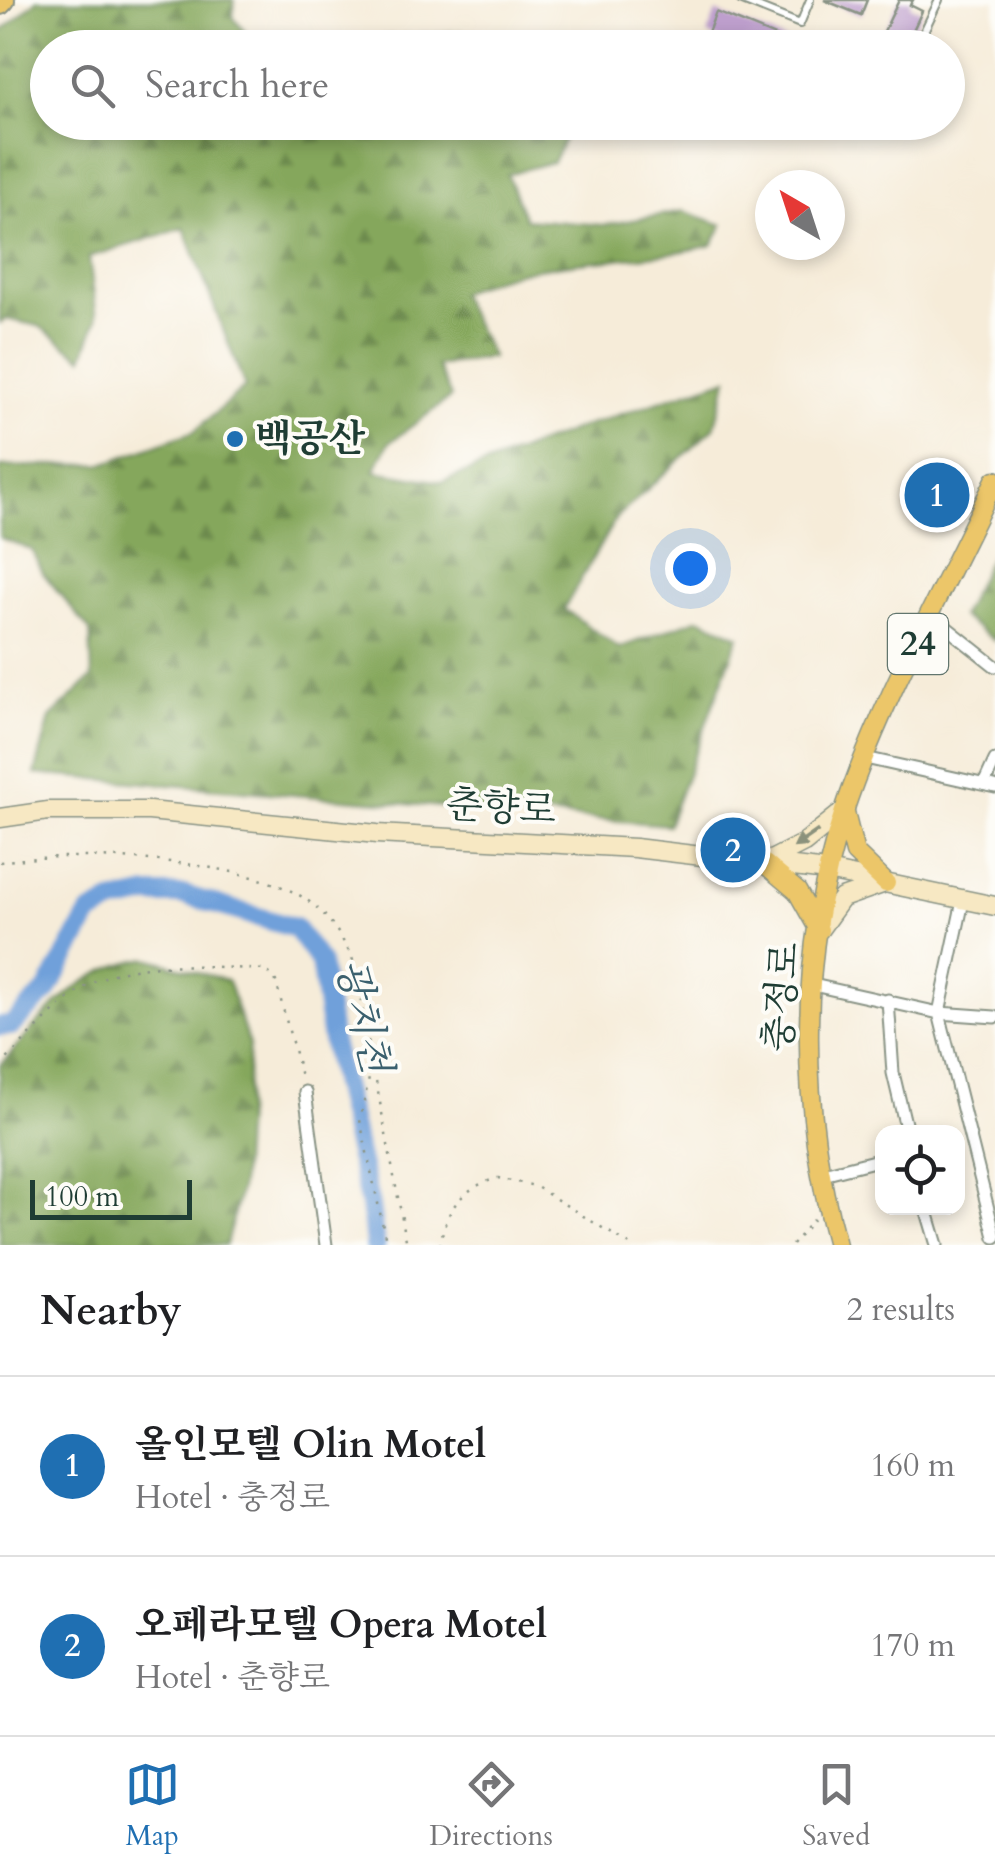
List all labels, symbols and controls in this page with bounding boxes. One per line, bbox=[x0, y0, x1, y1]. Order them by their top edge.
search box bbox=[30, 30, 965, 140]
icon: search bbox=[65, 58, 120, 113]
text: Search here bbox=[145, 59, 329, 111]
north arrow bbox=[755, 170, 845, 260]
place label: 백공산 bbox=[255, 413, 365, 465]
marker: 백공산 bbox=[224, 428, 246, 450]
pin: 1 bbox=[904, 458, 970, 532]
your location bbox=[665, 543, 716, 594]
road number: 24 bbox=[888, 614, 948, 674]
street label: 춘향로 bbox=[445, 779, 557, 837]
pin: 2 bbox=[700, 812, 766, 888]
one-way arrow bbox=[793, 829, 820, 848]
street label: 충정로 bbox=[752, 940, 812, 1054]
water label: 광치천 bbox=[322, 953, 404, 1081]
map controls bbox=[875, 1125, 965, 1215]
button: locate bbox=[875, 1125, 965, 1215]
scale bar bbox=[30, 1175, 192, 1220]
text: 100 m bbox=[45, 1178, 119, 1216]
text: Nearby bbox=[40, 1282, 182, 1339]
text: 2 results bbox=[847, 1288, 955, 1332]
text: 올인모텔 Olin Motel bbox=[135, 1419, 486, 1471]
text: 1 bbox=[64, 1444, 81, 1488]
text: 160 m bbox=[870, 1444, 955, 1488]
text: Hotel · 충정로 bbox=[135, 1476, 330, 1520]
text: 오페라모텔 Opera Motel bbox=[135, 1599, 547, 1651]
text: 2 bbox=[64, 1624, 81, 1668]
text: 170 m bbox=[870, 1624, 955, 1668]
text: Hotel · 춘향로 bbox=[135, 1656, 330, 1700]
tab: Map bbox=[125, 1757, 180, 1855]
tab: Directions bbox=[429, 1757, 553, 1855]
tab: Saved bbox=[802, 1757, 870, 1855]

